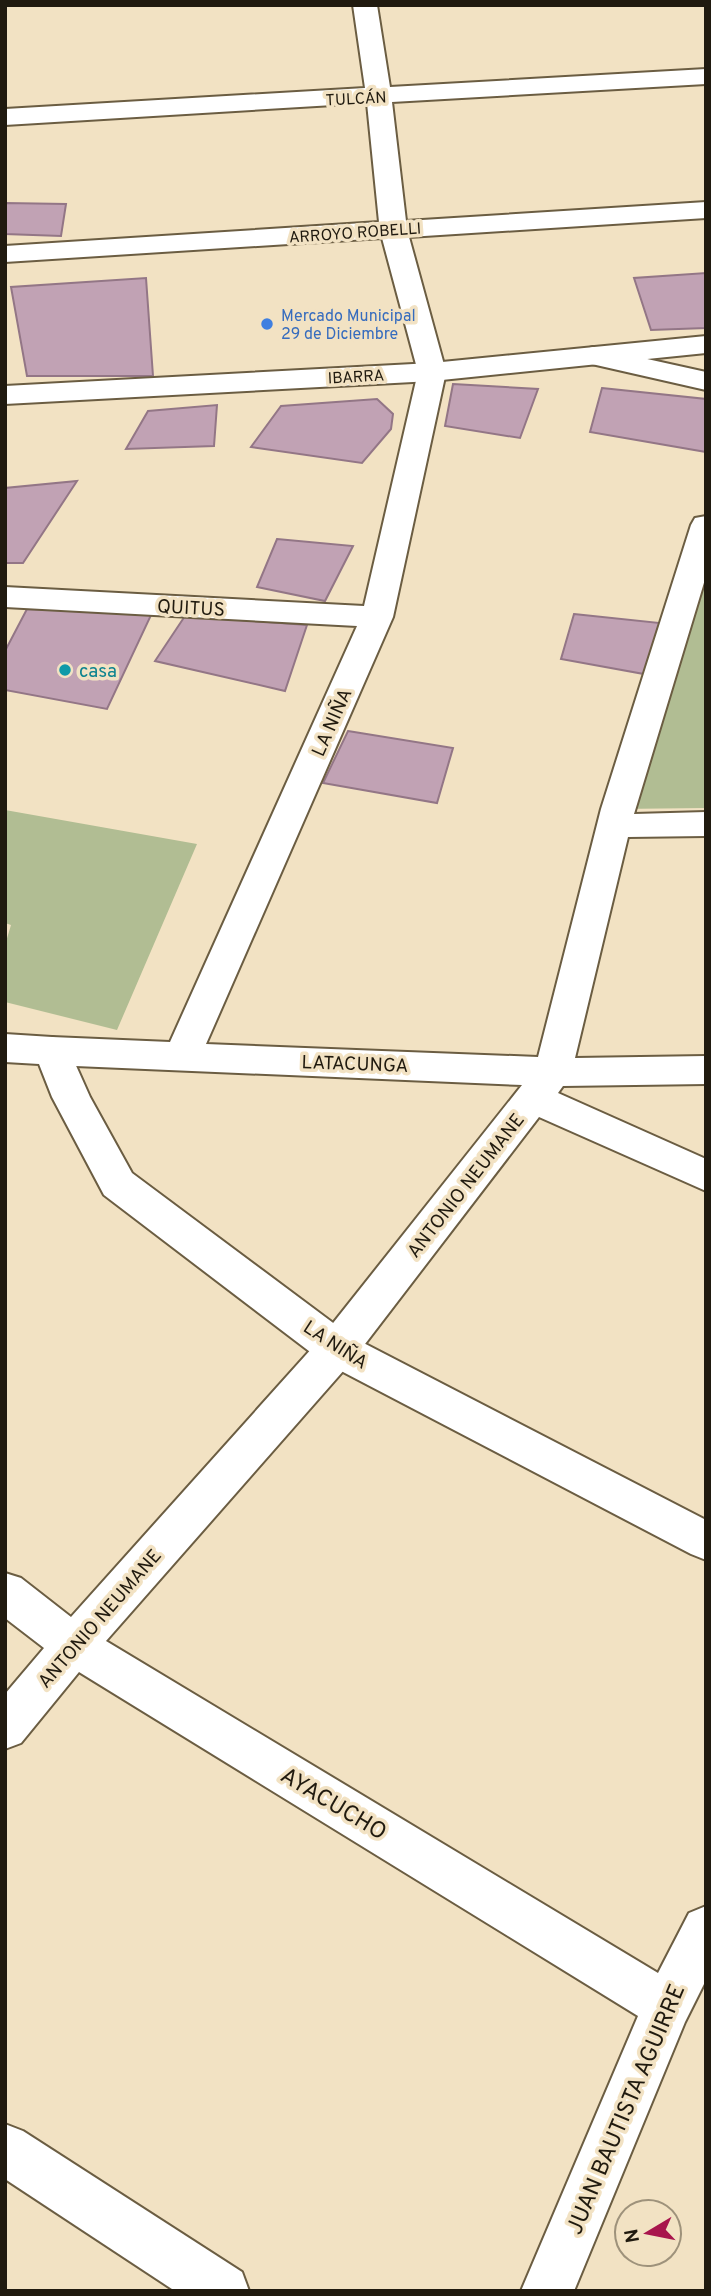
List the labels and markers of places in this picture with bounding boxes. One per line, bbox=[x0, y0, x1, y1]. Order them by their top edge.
place label: Mercado Municipal 29 de Diciembre bbox=[281, 307, 416, 345]
marker: Mercado Municipal 29 de Diciembre bbox=[259, 316, 275, 332]
place label: casa bbox=[79, 660, 117, 684]
marker: casa bbox=[57, 662, 73, 678]

